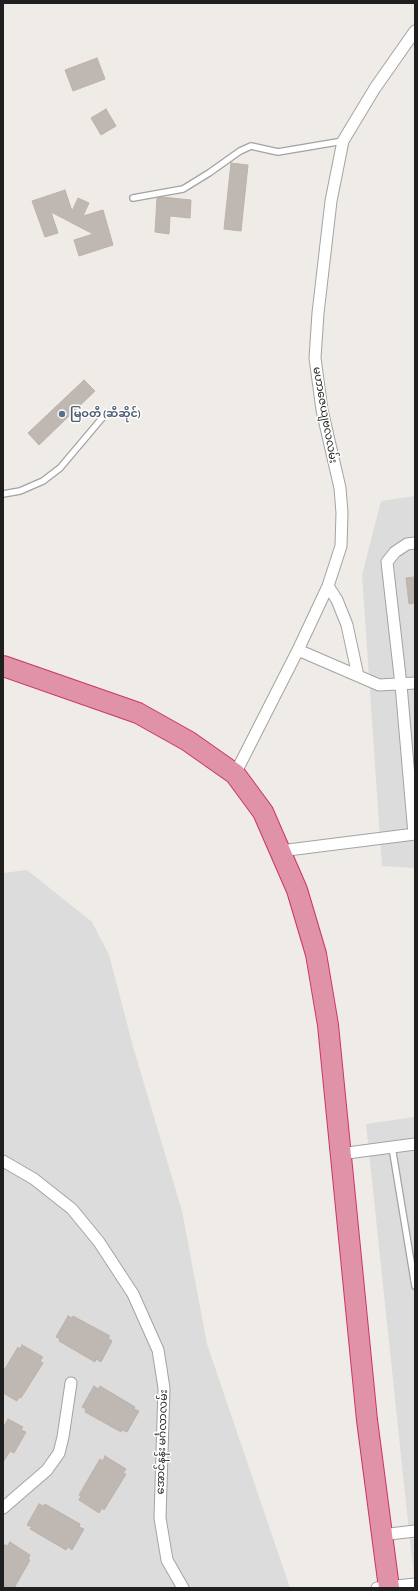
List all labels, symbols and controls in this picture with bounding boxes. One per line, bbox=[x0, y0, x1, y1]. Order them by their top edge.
street label: မဟာဇေယျဗလလမ်း bbox=[310, 366, 340, 464]
place label: မြဝတီ (ဆီဆိုင်) bbox=[70, 407, 141, 421]
marker: မြဝတီ (ဆီဆိုင်) bbox=[57, 409, 67, 419]
street label: အောင်နန်း မင်္ဂလာလမ်း bbox=[154, 1389, 170, 1495]

